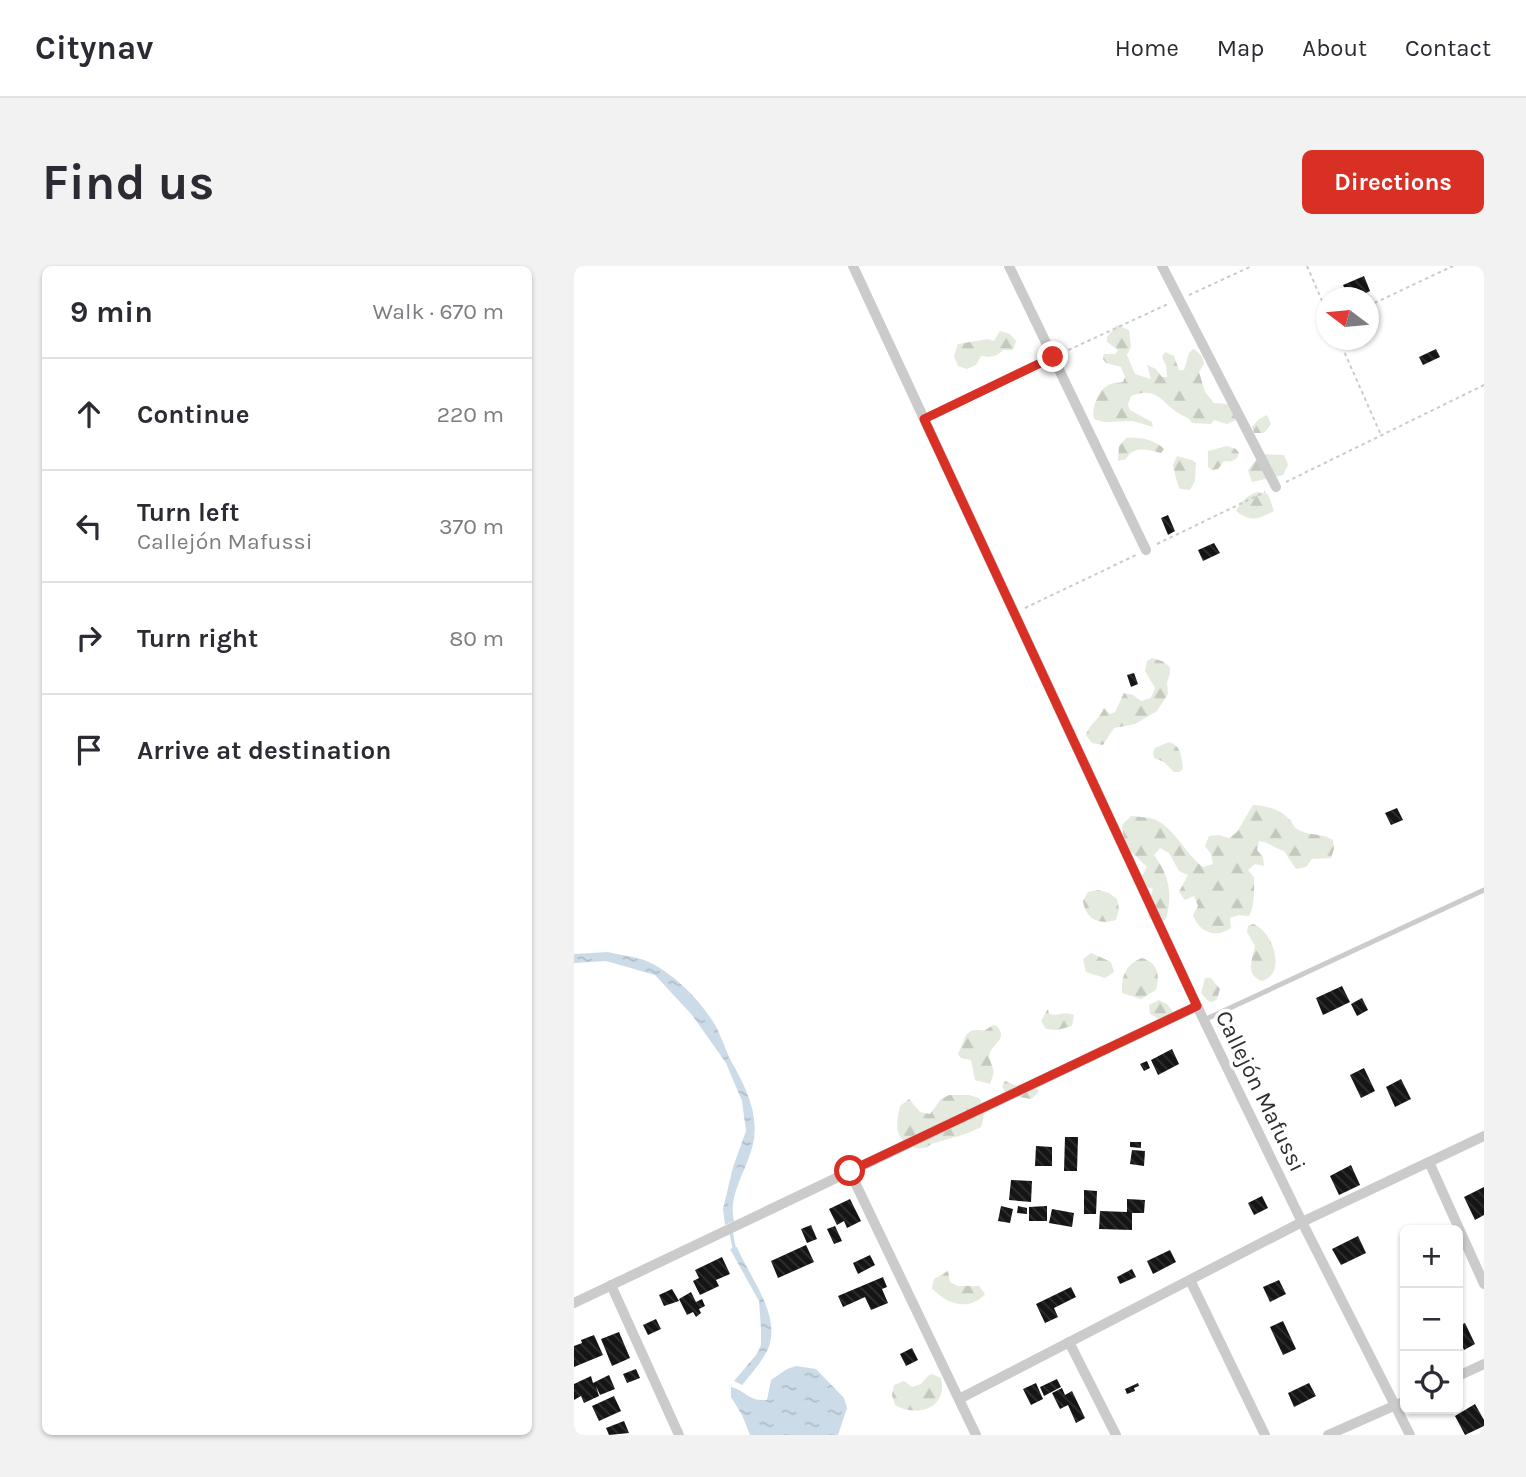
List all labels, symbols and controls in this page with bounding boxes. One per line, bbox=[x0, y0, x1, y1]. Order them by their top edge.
text: Citynav bbox=[35, 29, 153, 67]
text: Home bbox=[1115, 34, 1179, 62]
text: Map bbox=[1217, 34, 1264, 62]
text: About bbox=[1302, 34, 1367, 62]
text: Contact bbox=[1405, 34, 1491, 62]
button: Directions bbox=[1302, 150, 1484, 214]
text: Find us bbox=[42, 154, 214, 211]
north arrow bbox=[1316, 287, 1379, 350]
text: 9 min bbox=[70, 294, 153, 330]
text: Walk · 670 m bbox=[372, 298, 504, 325]
route end bbox=[1037, 341, 1068, 372]
icon: ahead bbox=[70, 395, 108, 433]
text: Continue bbox=[137, 399, 249, 430]
text: 220 m bbox=[437, 401, 504, 428]
text: Turn left bbox=[137, 497, 239, 528]
icon: left bbox=[70, 507, 108, 545]
text: 370 m bbox=[439, 513, 504, 540]
text: Callejón Mafussi bbox=[137, 528, 313, 555]
icon: right bbox=[70, 619, 108, 657]
text: Turn right bbox=[137, 623, 258, 654]
text: 80 m bbox=[449, 625, 504, 652]
icon: arrive bbox=[70, 731, 108, 769]
text: Arrive at destination bbox=[137, 735, 391, 766]
street label: Callejón Mafussi bbox=[1210, 1006, 1311, 1176]
route start bbox=[834, 1155, 865, 1186]
map controls bbox=[1400, 1225, 1463, 1414]
button: + bbox=[1400, 1225, 1463, 1288]
button: − bbox=[1400, 1288, 1463, 1351]
button: locate bbox=[1400, 1351, 1463, 1414]

